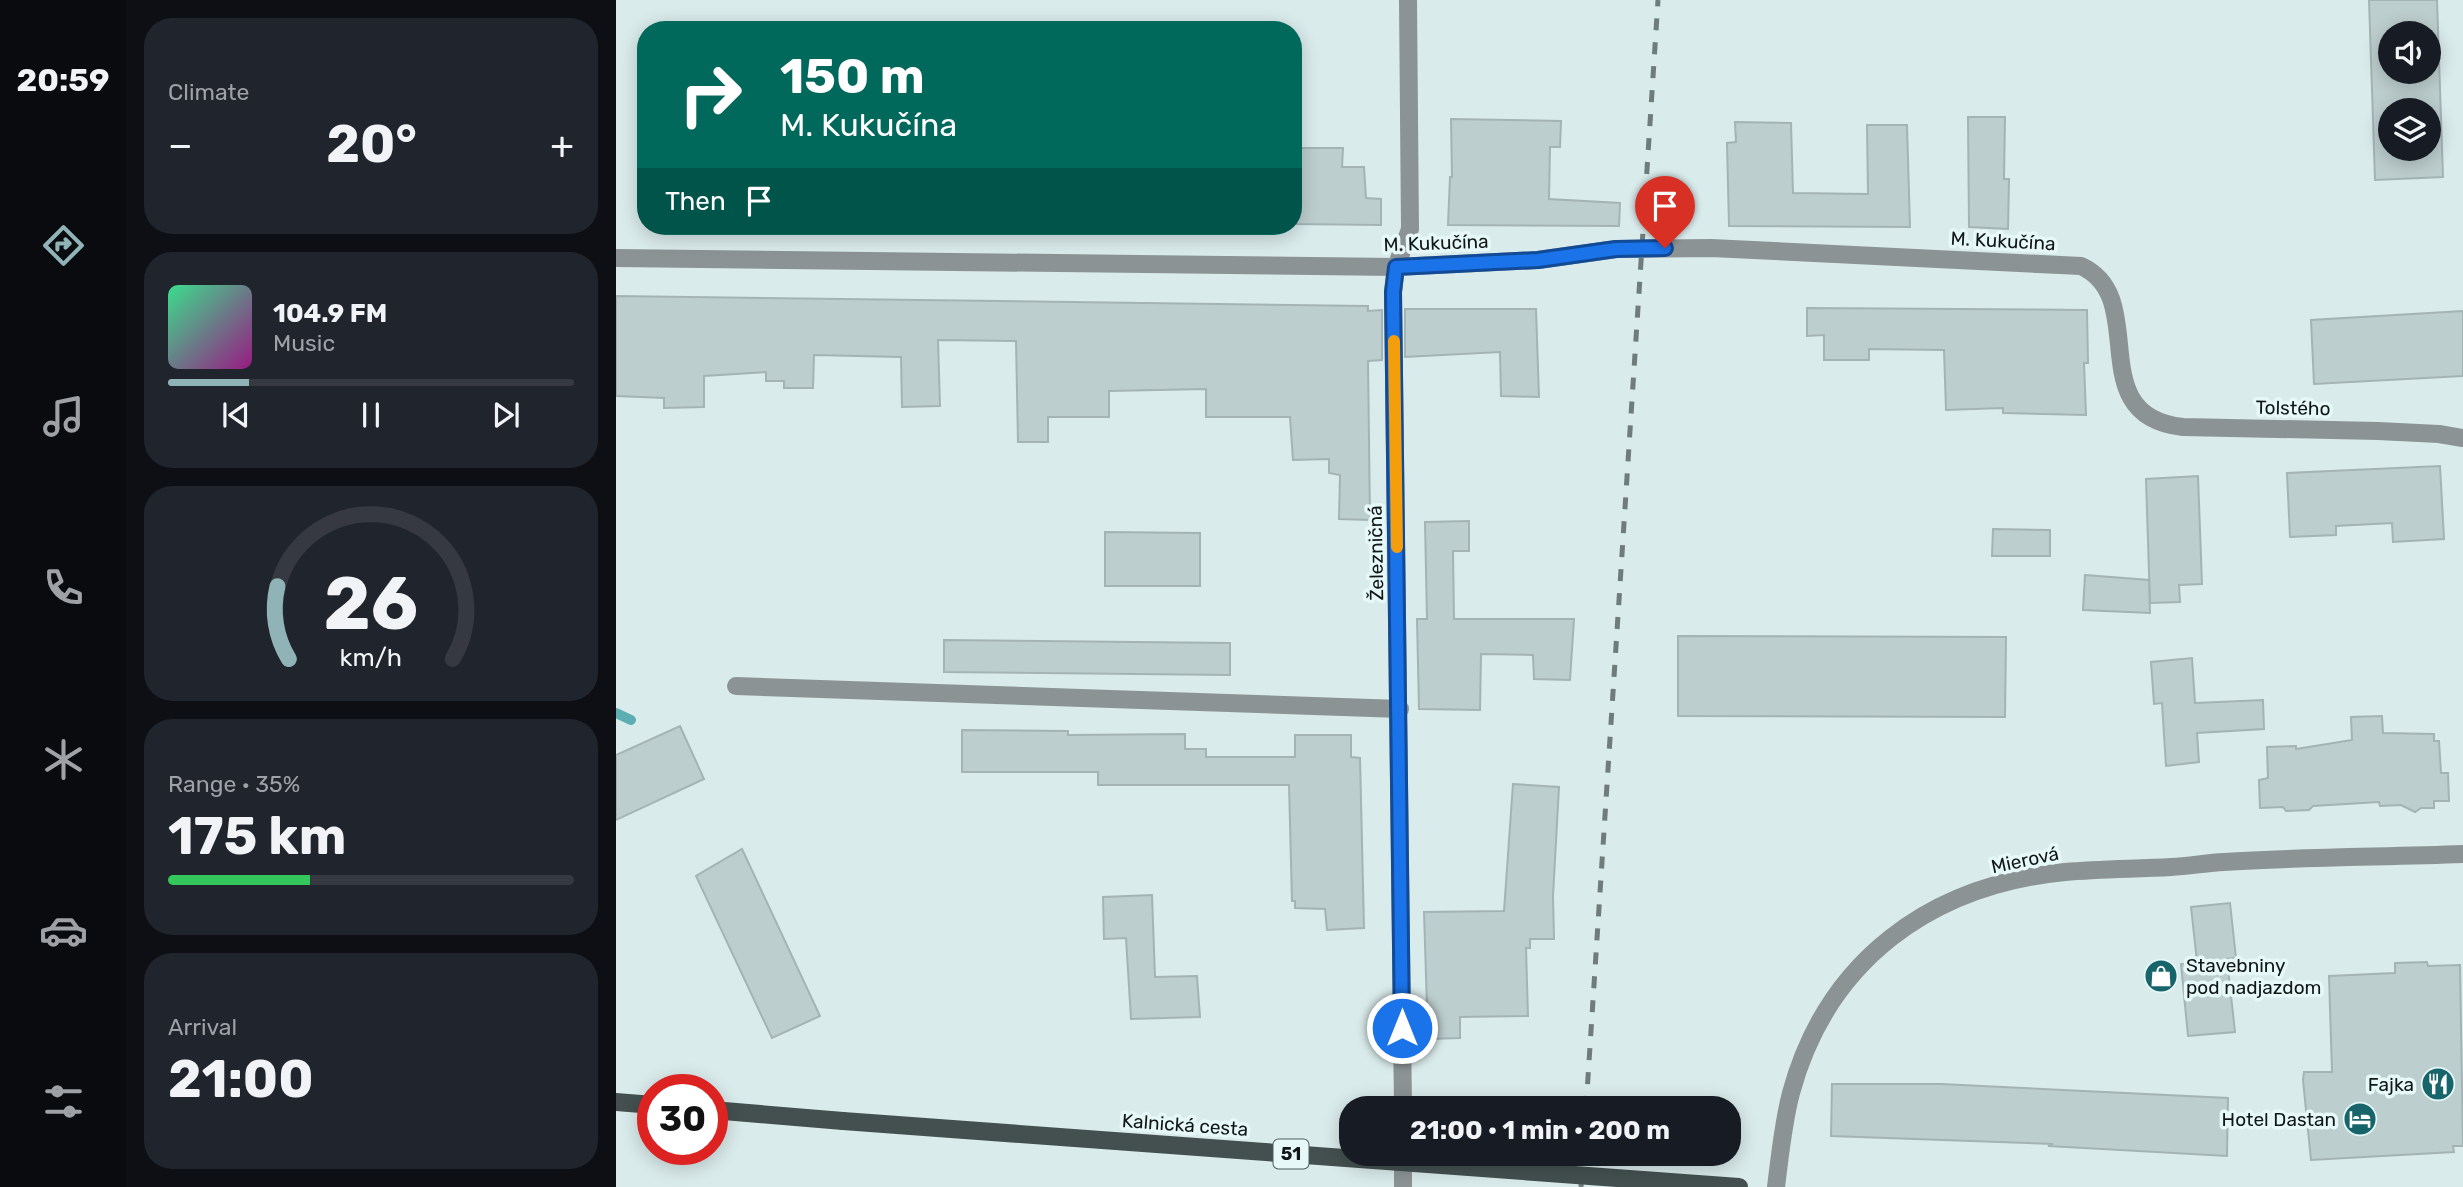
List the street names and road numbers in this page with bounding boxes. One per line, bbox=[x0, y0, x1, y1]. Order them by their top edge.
street label: M. Kukučína bbox=[1950, 227, 2056, 255]
street label: M. Kukučína bbox=[1383, 230, 1489, 256]
street label: Tolstého bbox=[2255, 396, 2331, 420]
street label: Železničná bbox=[1364, 505, 1388, 601]
street label: Mierová bbox=[1989, 842, 2061, 878]
street label: Kalnická cesta bbox=[1121, 1109, 1249, 1141]
road number: 51 bbox=[1274, 1140, 1308, 1168]

